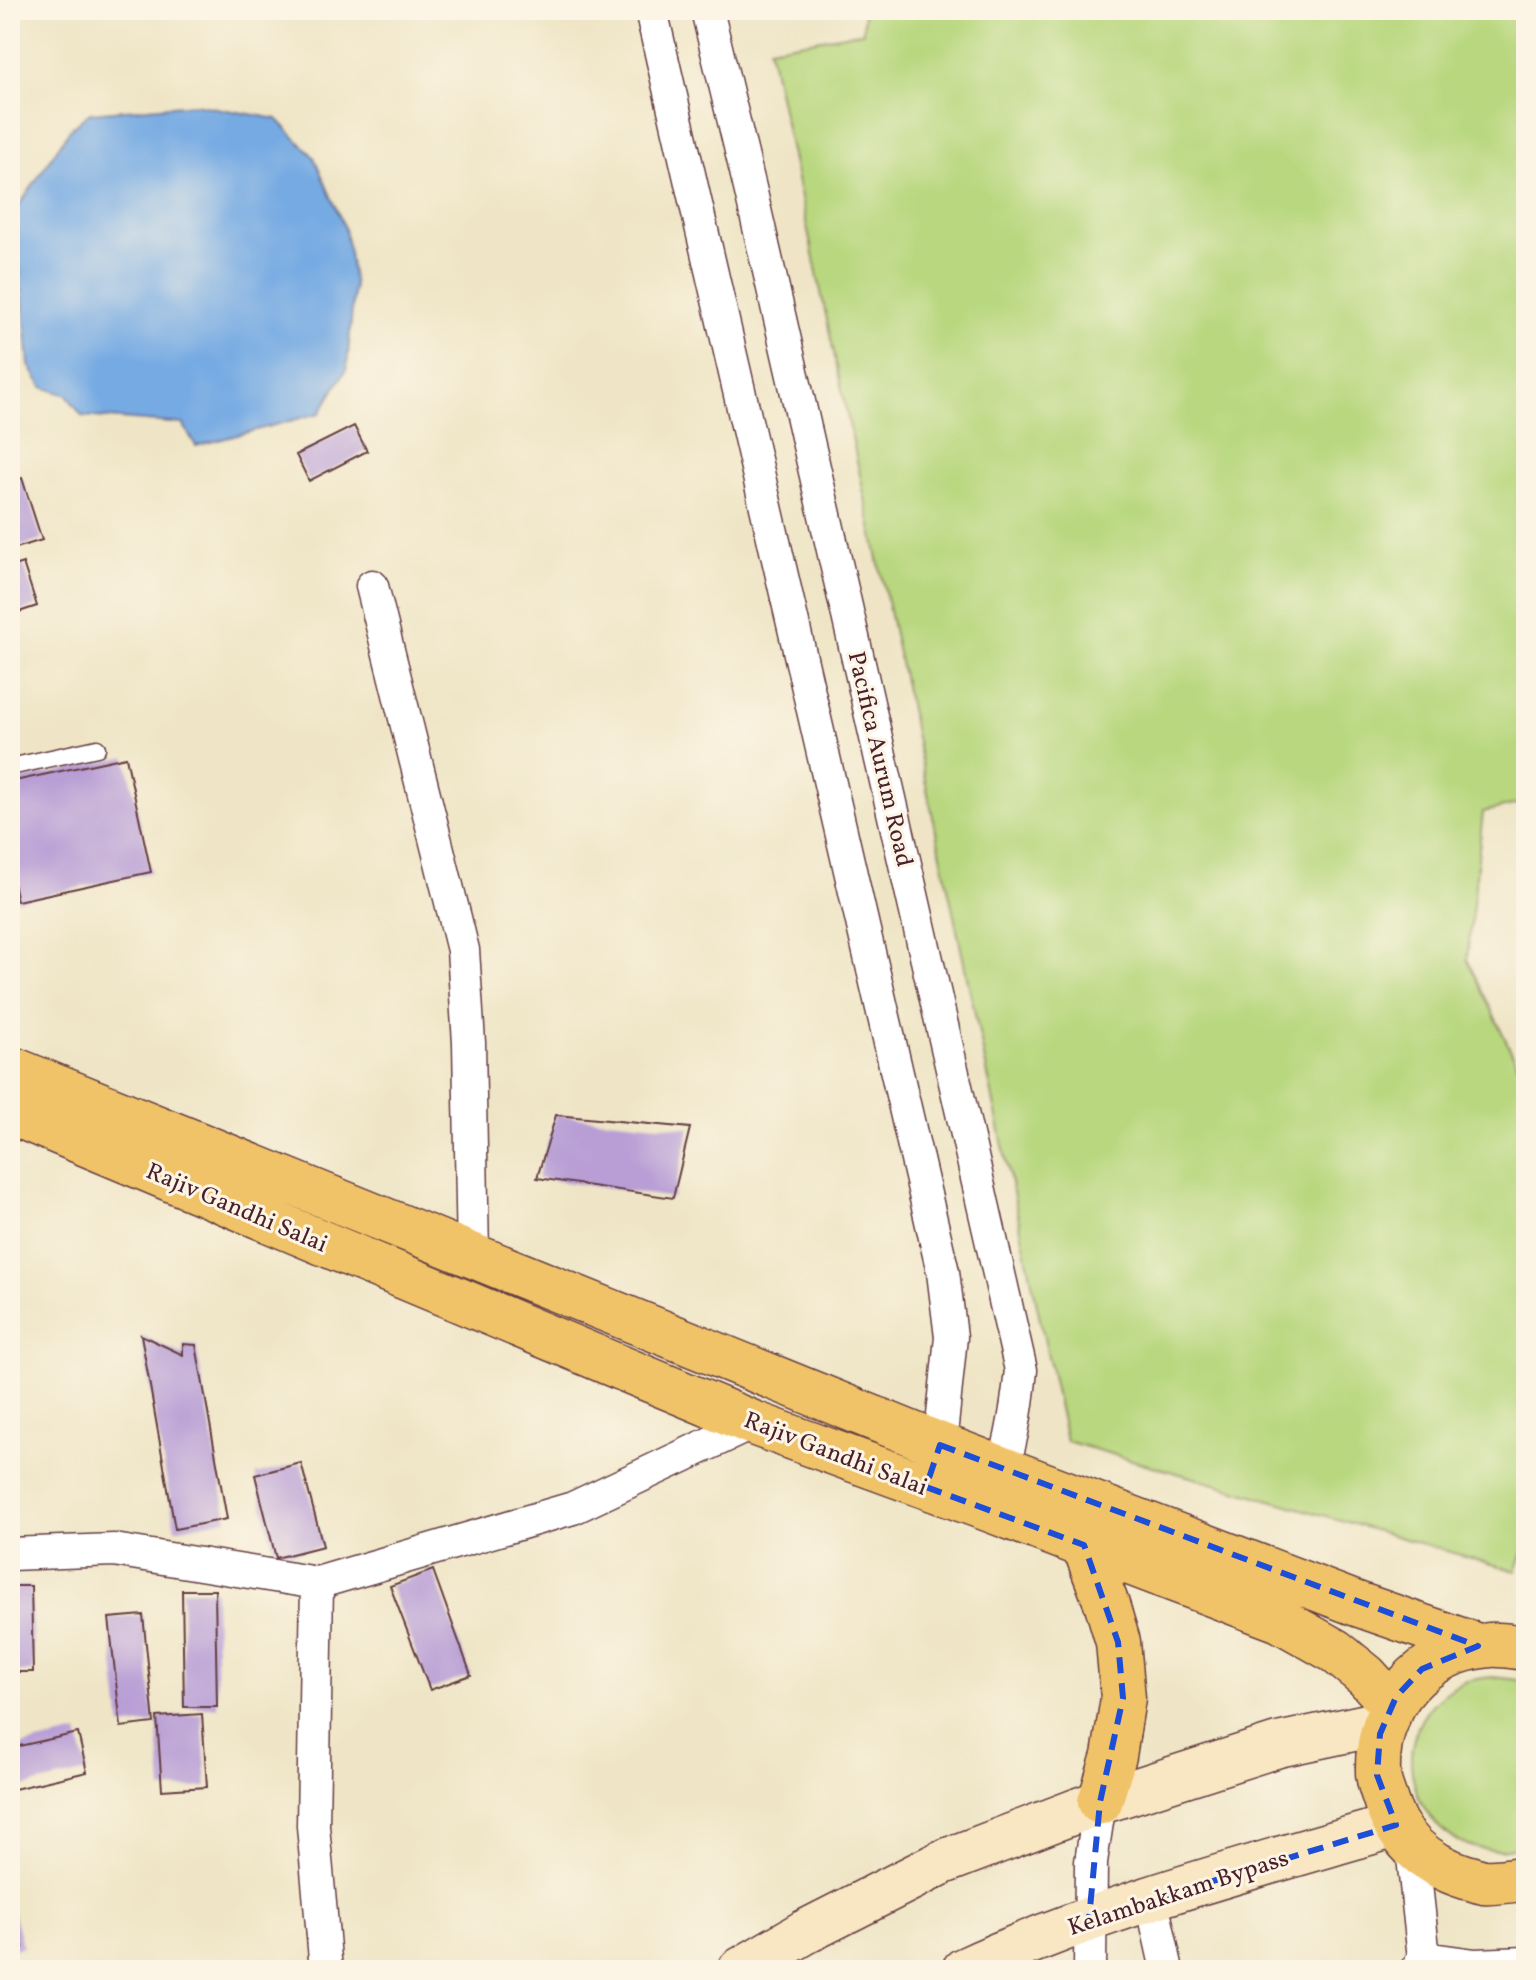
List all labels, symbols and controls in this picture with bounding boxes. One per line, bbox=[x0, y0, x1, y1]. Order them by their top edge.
street label: Pacifica Aurum Road bbox=[838, 648, 920, 871]
street label: Rajiv Gandhi Salai bbox=[140, 1155, 332, 1262]
street label: Rajiv Gandhi Salai bbox=[738, 1404, 932, 1506]
street label: Kelambakkam Bypass bbox=[1064, 1842, 1293, 1946]

